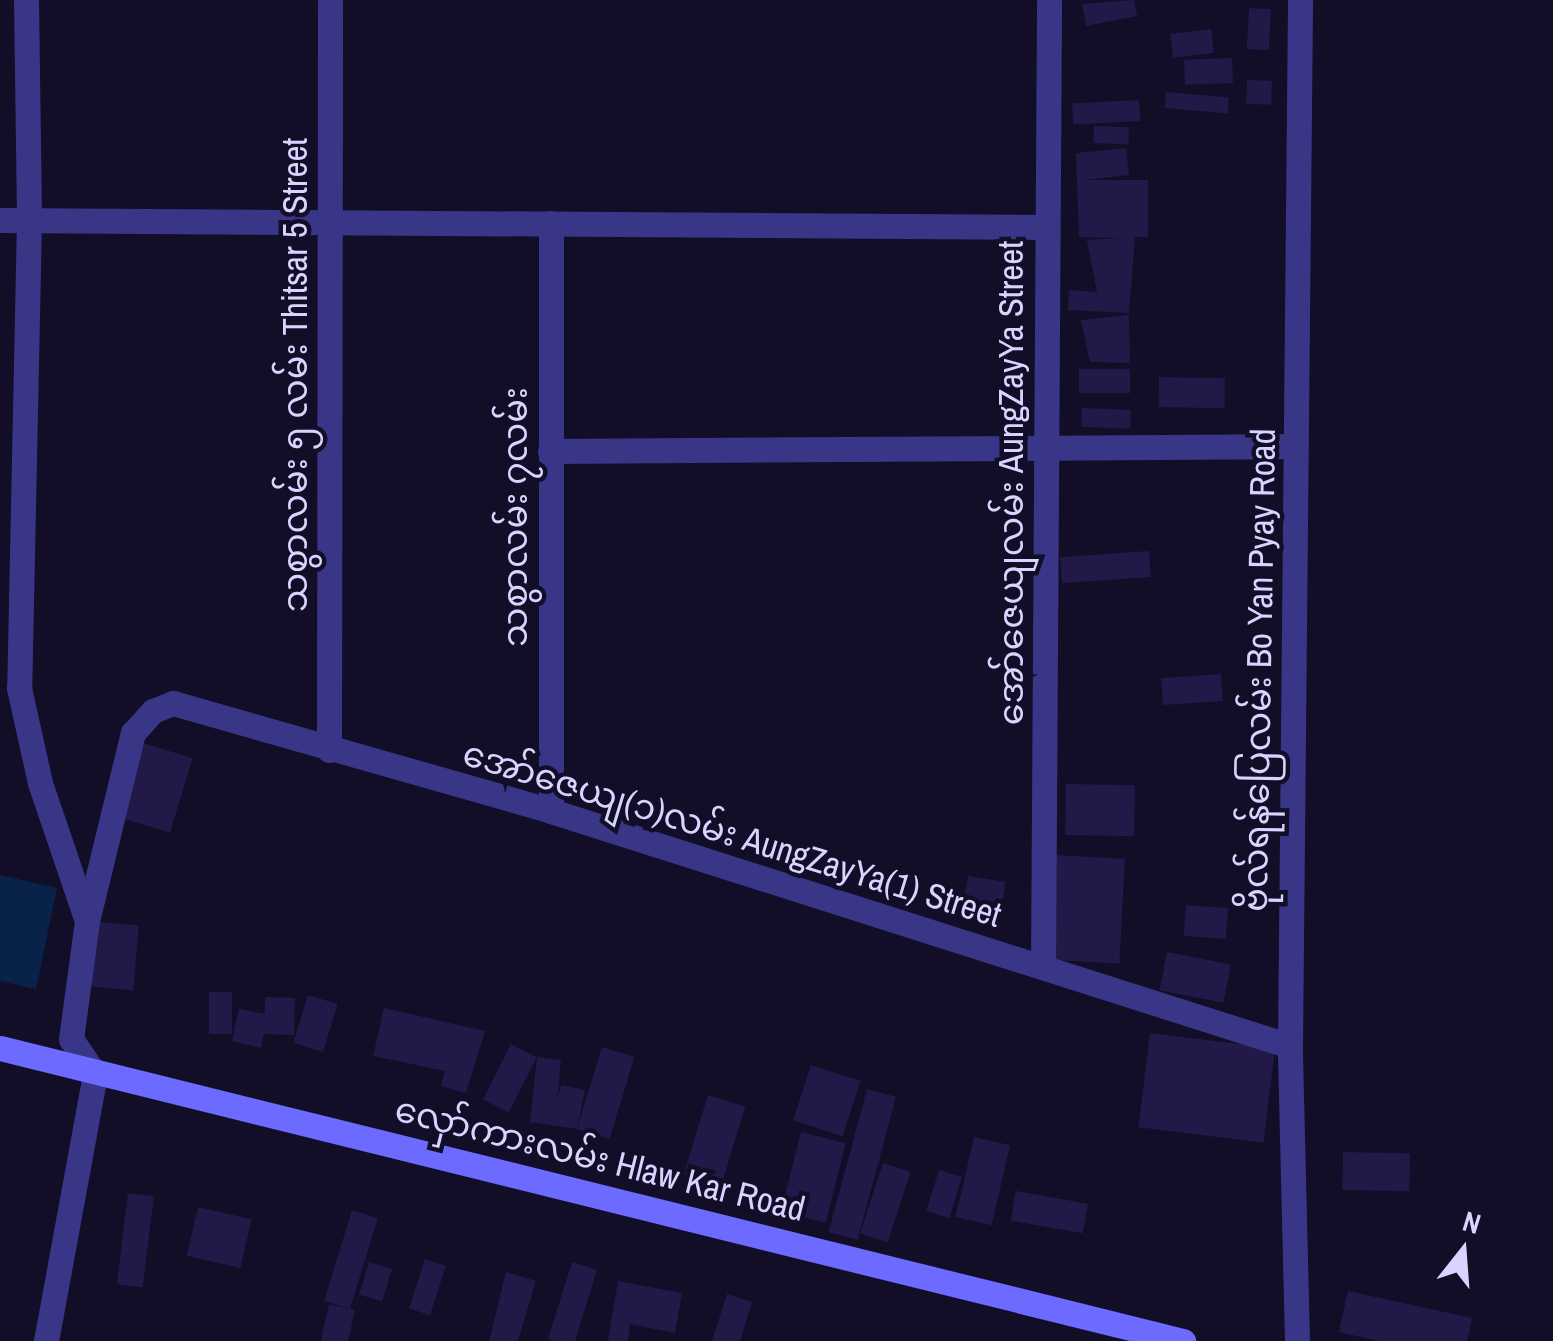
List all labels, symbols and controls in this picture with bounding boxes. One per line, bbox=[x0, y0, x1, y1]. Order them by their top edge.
street label: သစွာလမ်း ၅ လမ်း Thitsar 5 Street bbox=[274, 138, 316, 612]
street label: အော်ဇေယျလမ်း AungZayYa Street bbox=[990, 241, 1032, 725]
street label: သစွာလမ်း ၇လမ်း bbox=[494, 387, 536, 647]
street label: ဗိုလ်ရန်ပြေလမ်း Bo Yan Pyay Road bbox=[1234, 428, 1284, 912]
street label: အော်ဇေယျ(၁)လမ်း AungZayYa(1) Street bbox=[458, 732, 1006, 936]
street label: လှော်ကားလမ်း Hlaw Kar Road bbox=[391, 1088, 809, 1230]
north arrow bbox=[1413, 1201, 1513, 1301]
text: N bbox=[1458, 1202, 1485, 1243]

